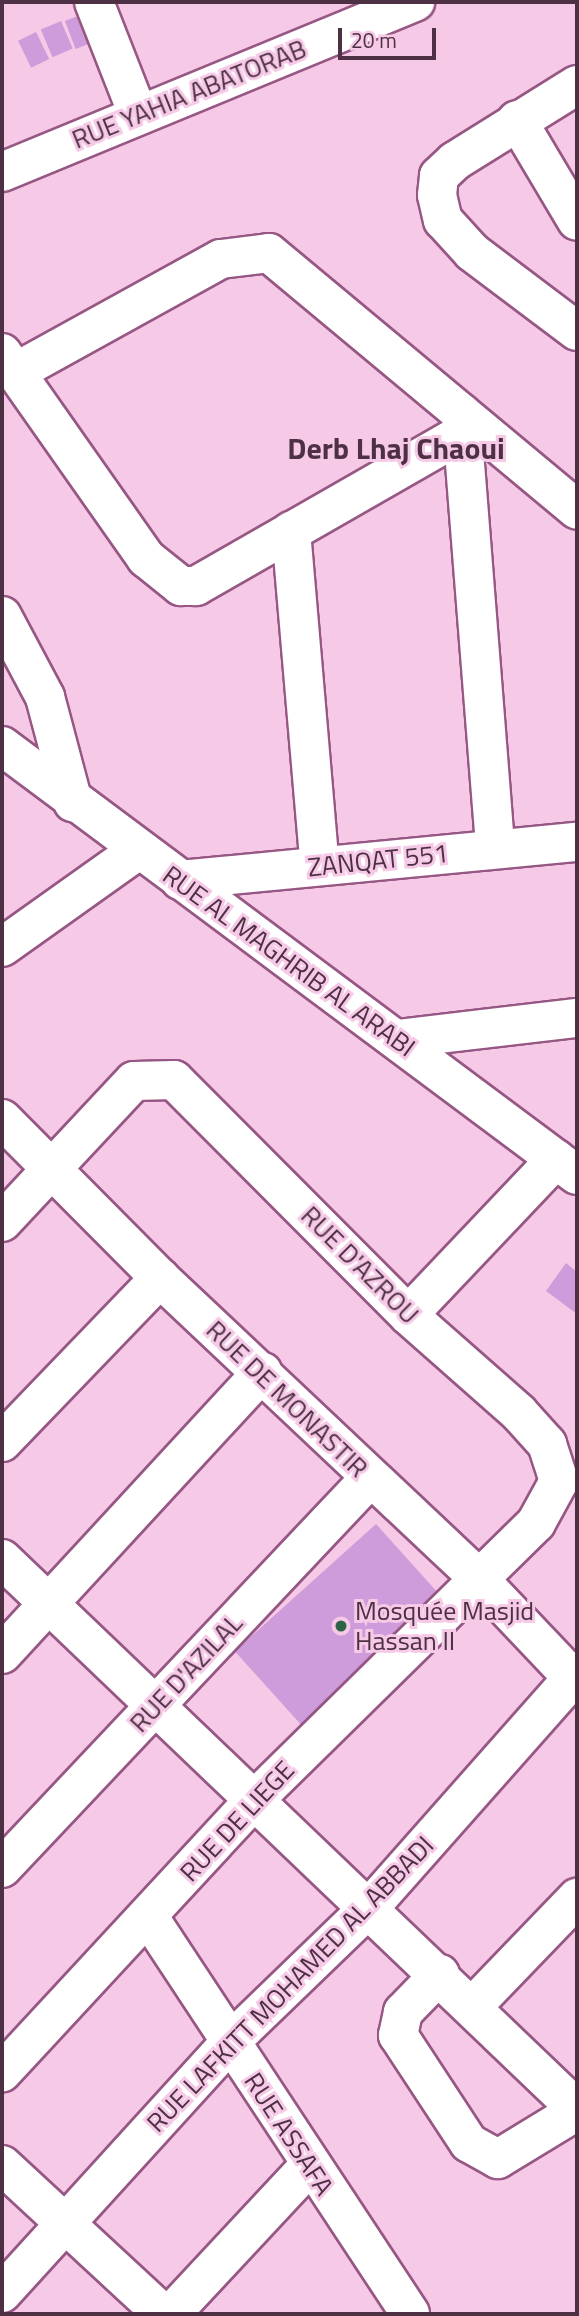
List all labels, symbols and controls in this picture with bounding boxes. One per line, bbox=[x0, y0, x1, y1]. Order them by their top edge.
scale bar bbox=[341, 14, 439, 58]
text: 20 m bbox=[351, 24, 397, 56]
street label: RUE YAHIA ABATORAB bbox=[68, 33, 310, 155]
district label: Derb Lhaj Chaoui bbox=[287, 430, 505, 466]
street label: ZANQAT 551 bbox=[306, 837, 450, 883]
street label: RUE AL MAGHRIB AL ARABI bbox=[157, 859, 421, 1063]
street label: RUE D'AZROU bbox=[295, 1200, 425, 1330]
street label: RUE DE MONASTIR bbox=[200, 1314, 374, 1484]
place label: Mosquée Masjid Hassan II bbox=[355, 1595, 534, 1656]
street label: RUE D'AZILAL bbox=[123, 1607, 249, 1739]
marker: Mosquée Masjid Hassan II bbox=[333, 1618, 349, 1634]
street label: RUE DE LIEGE bbox=[173, 1754, 301, 1888]
street label: RUE LAFKITT MOHAMED AL ABBADI bbox=[140, 1830, 440, 2138]
street label: RUE ASSAFA bbox=[238, 2067, 340, 2201]

